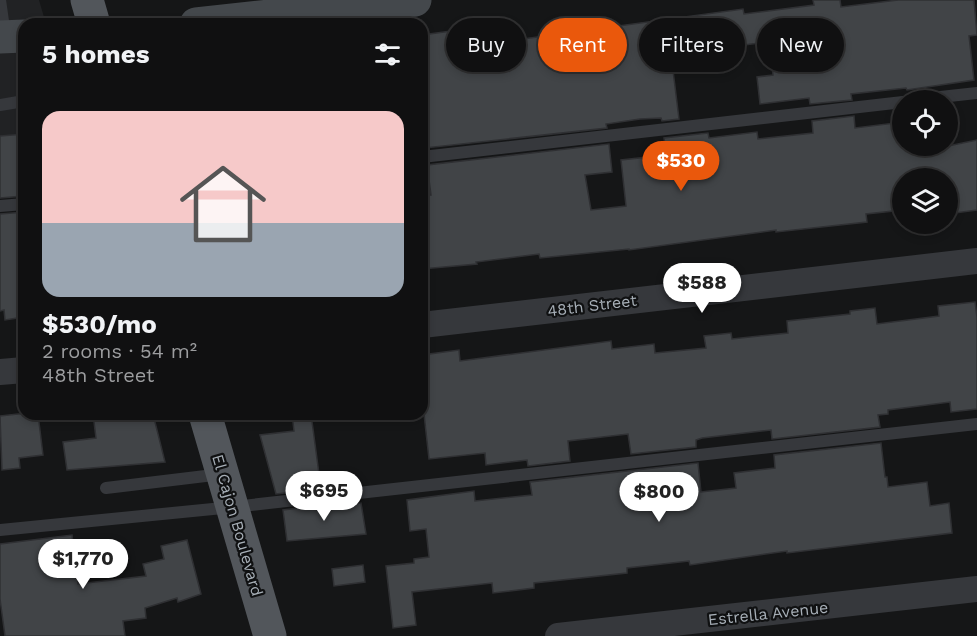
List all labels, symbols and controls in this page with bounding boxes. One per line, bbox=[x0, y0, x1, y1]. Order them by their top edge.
chip: Buy bbox=[446, 18, 526, 72]
chip: Rent bbox=[538, 18, 627, 72]
chip: Filters bbox=[639, 18, 745, 72]
chip: New bbox=[757, 18, 844, 72]
icon: filters bbox=[371, 38, 404, 71]
text: 5 homes bbox=[42, 39, 150, 69]
map controls bbox=[892, 90, 958, 234]
button: locate bbox=[892, 90, 958, 156]
pin: $530 bbox=[645, 141, 717, 192]
text: $530 bbox=[656, 148, 706, 172]
icon: home bbox=[169, 150, 277, 258]
button: layers bbox=[892, 168, 958, 234]
pin: $588 bbox=[666, 263, 738, 314]
text: $588 bbox=[677, 270, 727, 294]
street label: 48th Street bbox=[546, 291, 638, 320]
text: $530/mo bbox=[42, 309, 157, 339]
text: 2 rooms · 54 m² bbox=[42, 339, 197, 363]
text: 48th Street bbox=[42, 363, 154, 387]
street label: El Cajon Boulevard bbox=[208, 452, 267, 598]
pin: $695 bbox=[288, 471, 360, 522]
pin: $800 bbox=[623, 472, 695, 523]
text: $695 bbox=[300, 478, 349, 502]
text: $800 bbox=[633, 479, 685, 503]
pin: $1,770 bbox=[34, 539, 132, 590]
text: $1,770 bbox=[52, 546, 114, 570]
street label: Estrella Avenue bbox=[707, 598, 829, 629]

